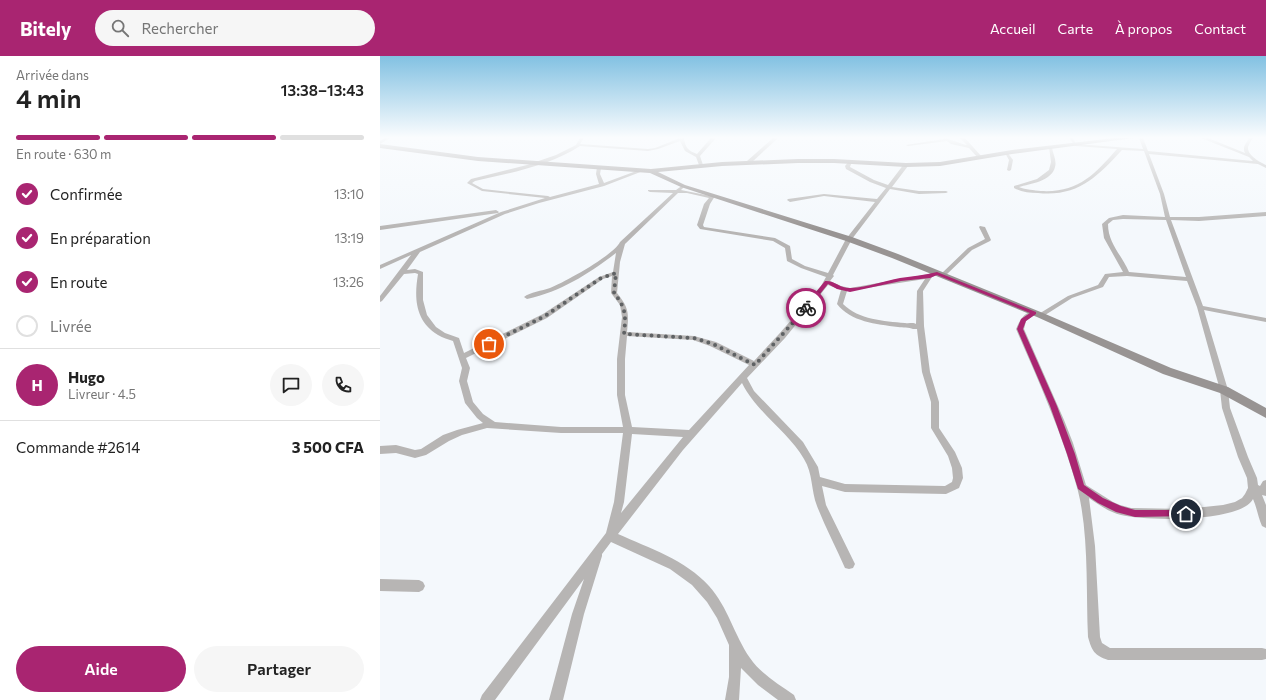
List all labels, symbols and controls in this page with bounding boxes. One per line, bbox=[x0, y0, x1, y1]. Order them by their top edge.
search box bbox=[95, 10, 375, 46]
text: Bitely bbox=[20, 17, 71, 40]
icon: search bbox=[109, 17, 131, 39]
text: Rechercher bbox=[141, 19, 218, 37]
text: Accueil bbox=[990, 20, 1036, 37]
text: Carte bbox=[1058, 20, 1093, 37]
text: À propos bbox=[1115, 20, 1172, 37]
text: Contact bbox=[1194, 20, 1246, 37]
text: Arrivée dans bbox=[16, 67, 89, 83]
text: 13:38–13:43 bbox=[281, 81, 364, 99]
text: 4 min bbox=[16, 82, 82, 113]
text: En route · 630 m bbox=[16, 146, 111, 162]
icon: check bbox=[16, 183, 38, 205]
text: Confirmée bbox=[50, 185, 123, 203]
text: 13:10 bbox=[334, 186, 364, 202]
icon: check bbox=[16, 227, 38, 249]
text: En préparation bbox=[50, 229, 151, 247]
text: 13:19 bbox=[335, 230, 364, 246]
icon: check bbox=[16, 271, 38, 293]
text: En route bbox=[50, 273, 107, 291]
text: 13:26 bbox=[333, 274, 364, 290]
courier bbox=[786, 288, 826, 328]
icon: bike bbox=[795, 297, 817, 319]
text: Livrée bbox=[50, 317, 92, 335]
pin bbox=[472, 327, 506, 361]
icon: bag bbox=[478, 333, 500, 355]
button: chat bbox=[270, 364, 312, 406]
button: phone bbox=[322, 364, 364, 406]
text: Hugo bbox=[68, 368, 105, 386]
text: H bbox=[31, 376, 43, 394]
text: Livreur · 4.5 bbox=[68, 386, 136, 402]
text: Commande #2614 bbox=[16, 438, 140, 456]
text: 3 500 CFA bbox=[292, 438, 364, 456]
pin bbox=[1169, 497, 1203, 531]
icon: home bbox=[1175, 503, 1197, 525]
button: Aide bbox=[16, 646, 186, 692]
button: Partager bbox=[194, 646, 364, 692]

